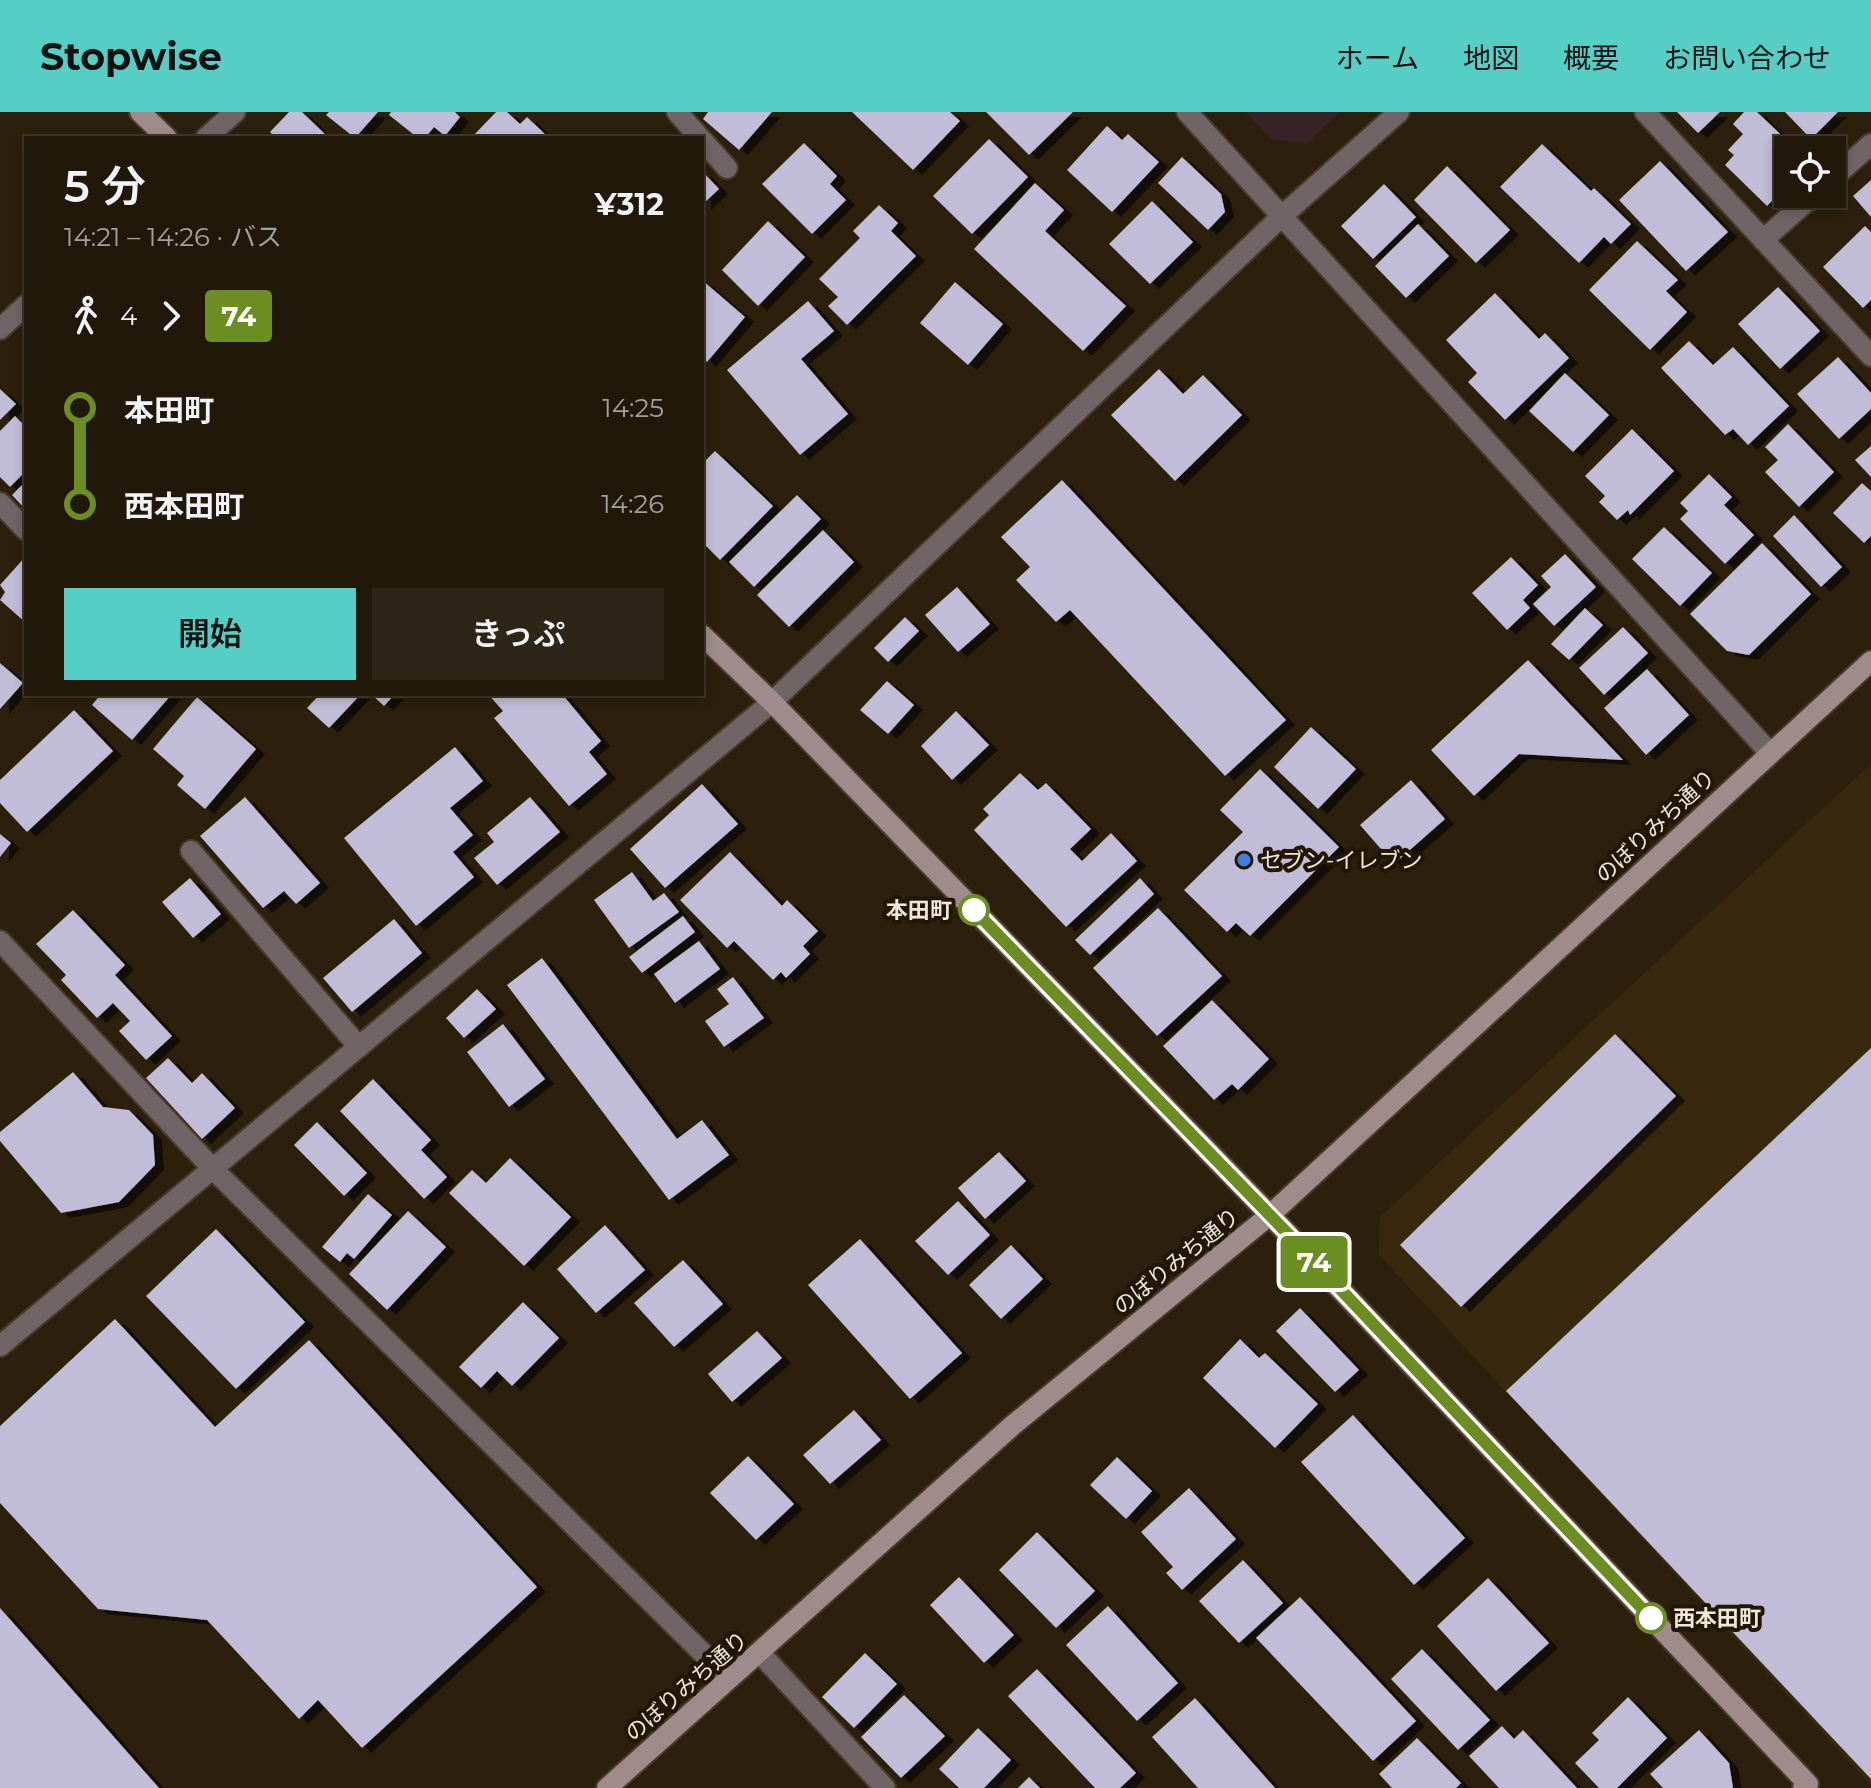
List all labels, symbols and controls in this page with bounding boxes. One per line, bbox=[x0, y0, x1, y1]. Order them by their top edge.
text: Stopwise bbox=[40, 33, 222, 80]
text: ホーム bbox=[1336, 41, 1419, 75]
text: 地図 bbox=[1463, 41, 1519, 75]
text: 概要 bbox=[1563, 41, 1619, 75]
text: お問い合わせ bbox=[1663, 41, 1831, 75]
map controls bbox=[1774, 136, 1846, 208]
button: locate bbox=[1774, 136, 1846, 208]
text: 5 分 bbox=[64, 159, 146, 213]
text: ¥312 bbox=[594, 186, 664, 223]
text: 14:21 – 14:26 · バス bbox=[64, 221, 282, 253]
icon: walk bbox=[64, 294, 108, 338]
icon: forward bbox=[149, 294, 193, 338]
text: 74 bbox=[221, 299, 256, 333]
text: 4 bbox=[120, 300, 137, 332]
text: 本田町 bbox=[124, 392, 214, 429]
text: 14:25 bbox=[602, 392, 664, 424]
text: 西本田町 bbox=[124, 488, 244, 525]
text: 14:26 bbox=[601, 488, 664, 520]
button: 開始 bbox=[64, 588, 356, 680]
button: きっぷ bbox=[372, 588, 664, 680]
street label: のぼりみち通り bbox=[1590, 764, 1721, 889]
place label: セブン-イレブン bbox=[1260, 847, 1422, 874]
marker: セブン-イレブン bbox=[1235, 851, 1253, 869]
marker: 本田町 bbox=[959, 895, 989, 925]
place label: 本田町 bbox=[886, 897, 952, 924]
street label: のぼりみち通り bbox=[1108, 1202, 1245, 1320]
line badge: 74 bbox=[1278, 1236, 1350, 1288]
text: 74 bbox=[1297, 1245, 1331, 1279]
marker: 西本田町 bbox=[1636, 1603, 1666, 1633]
place label: 西本田町 bbox=[1673, 1605, 1761, 1632]
street label: のぼりみち通り bbox=[619, 1626, 753, 1747]

